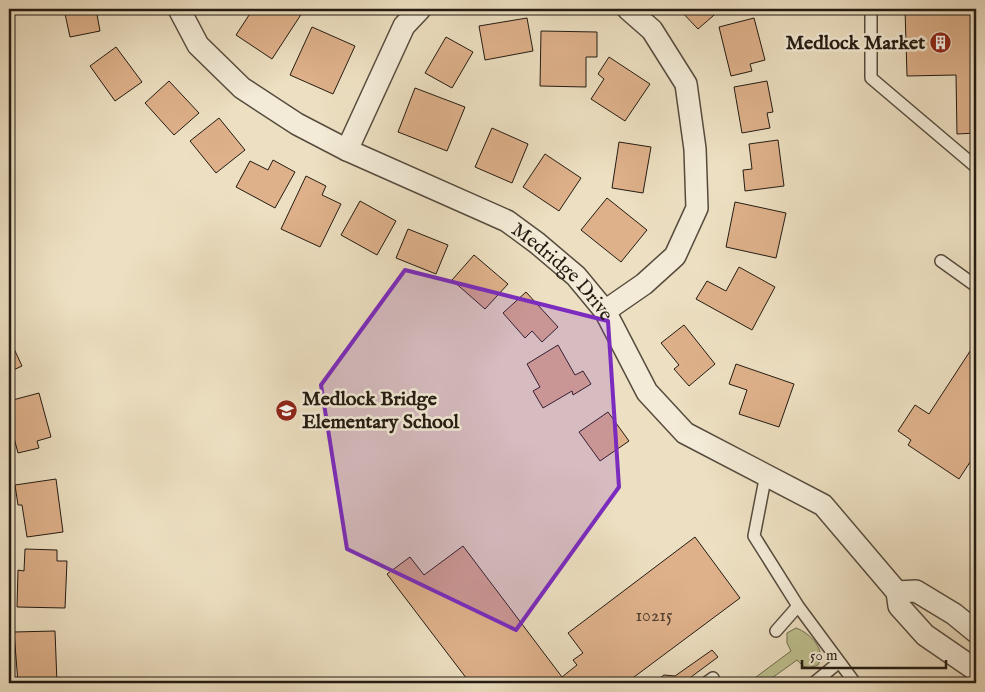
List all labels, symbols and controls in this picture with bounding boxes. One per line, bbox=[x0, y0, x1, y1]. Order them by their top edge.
building icon: Medlock Market bbox=[929, 30, 953, 54]
place label: Medlock Market bbox=[785, 31, 925, 56]
street label: Medridge Drive bbox=[506, 218, 619, 325]
place label: Medlock Bridge Elementary School bbox=[302, 387, 460, 435]
school or university icon: Medlock Bridge Elementary School bbox=[274, 398, 298, 422]
house number: 10215 bbox=[635, 605, 673, 628]
scale bar bbox=[802, 637, 946, 669]
text: 50 m bbox=[810, 646, 838, 665]

